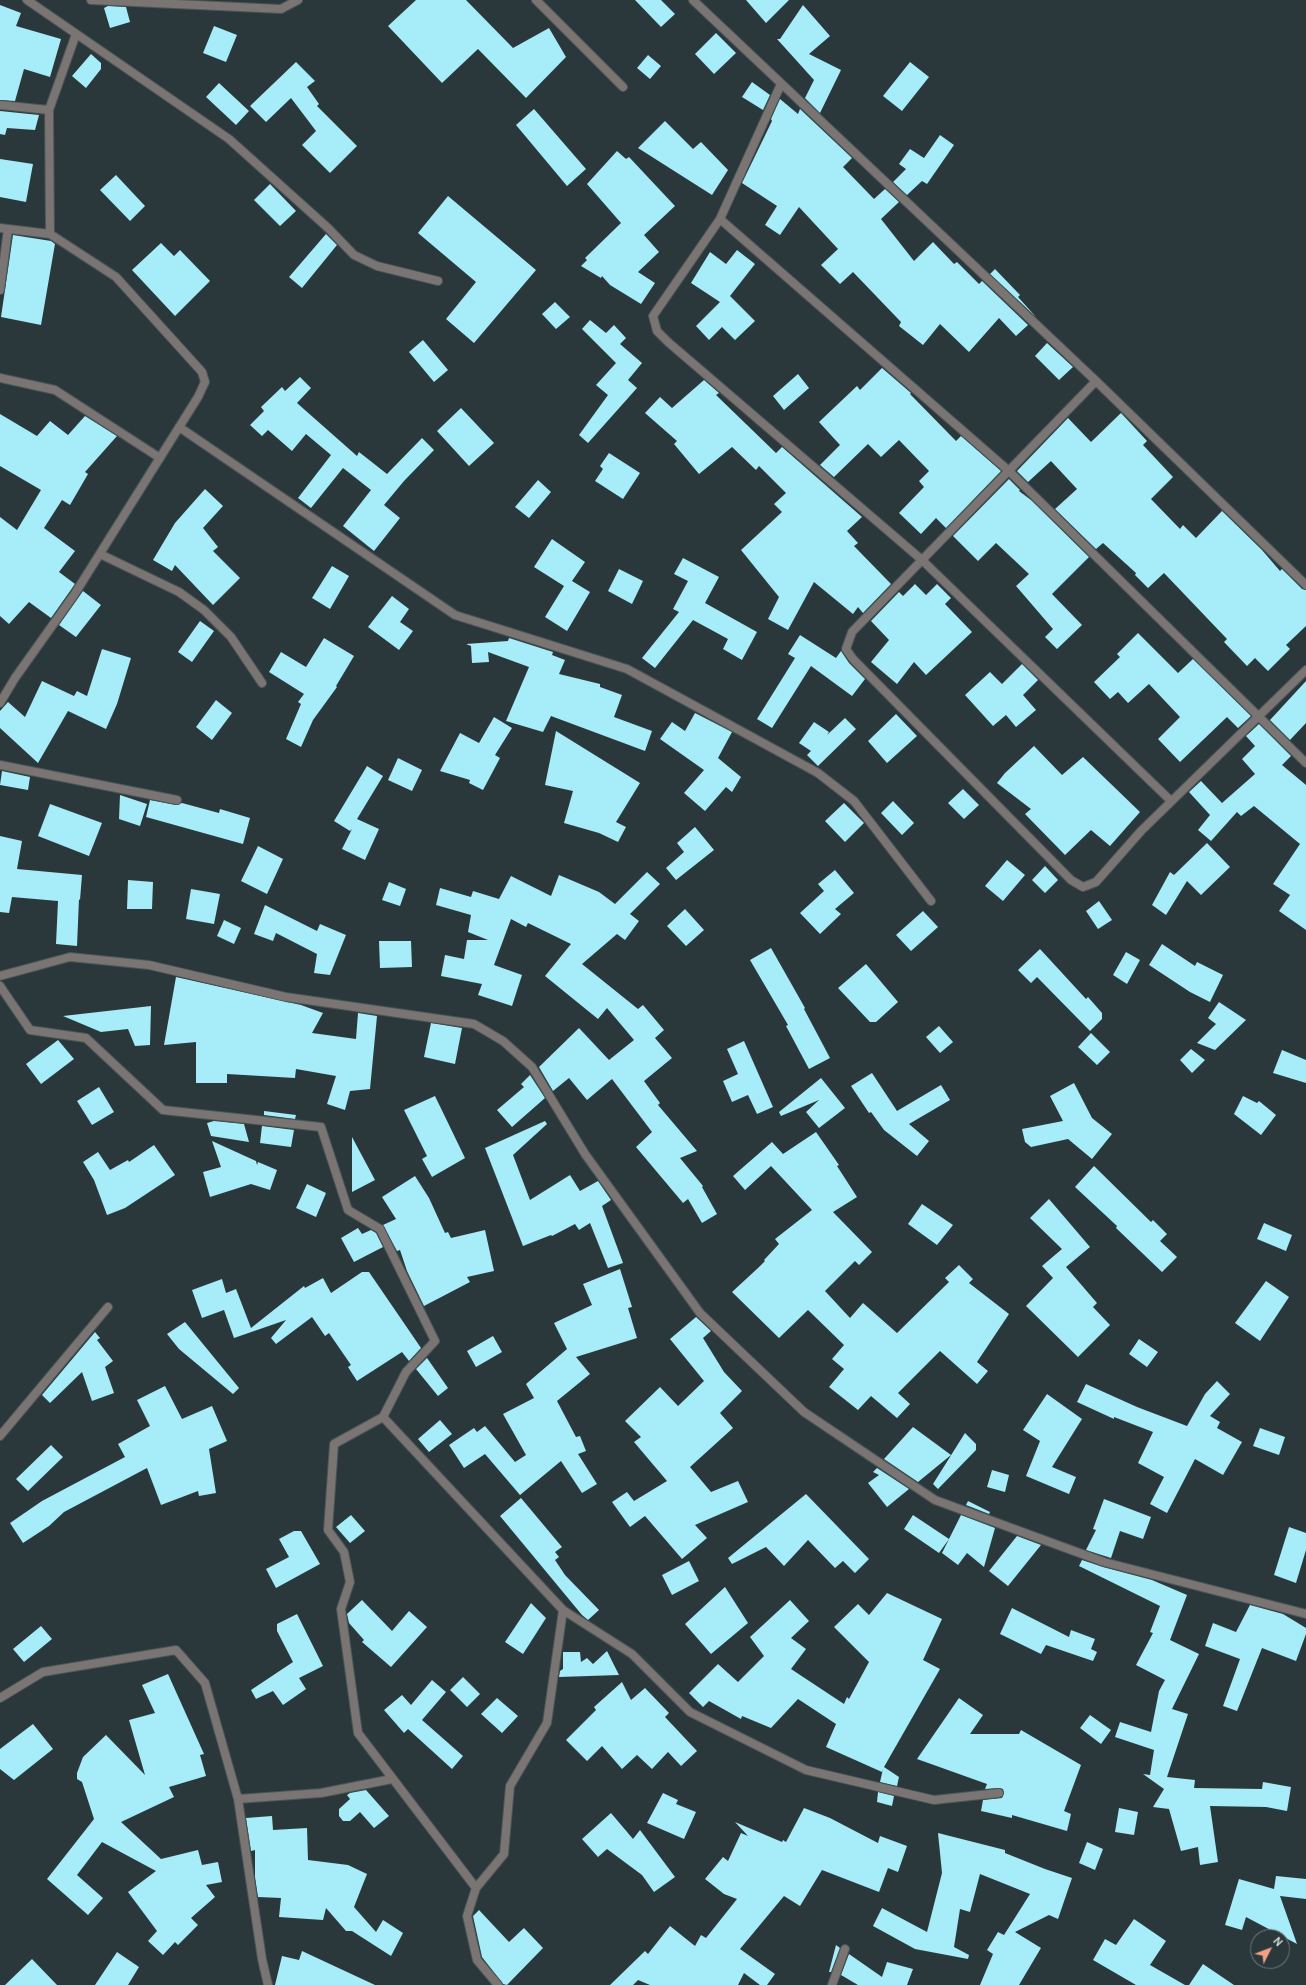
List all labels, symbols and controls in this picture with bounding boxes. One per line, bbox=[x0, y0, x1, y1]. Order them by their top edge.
north arrow bbox=[1250, 1929, 1290, 1969]
text: N bbox=[1270, 1934, 1286, 1949]

